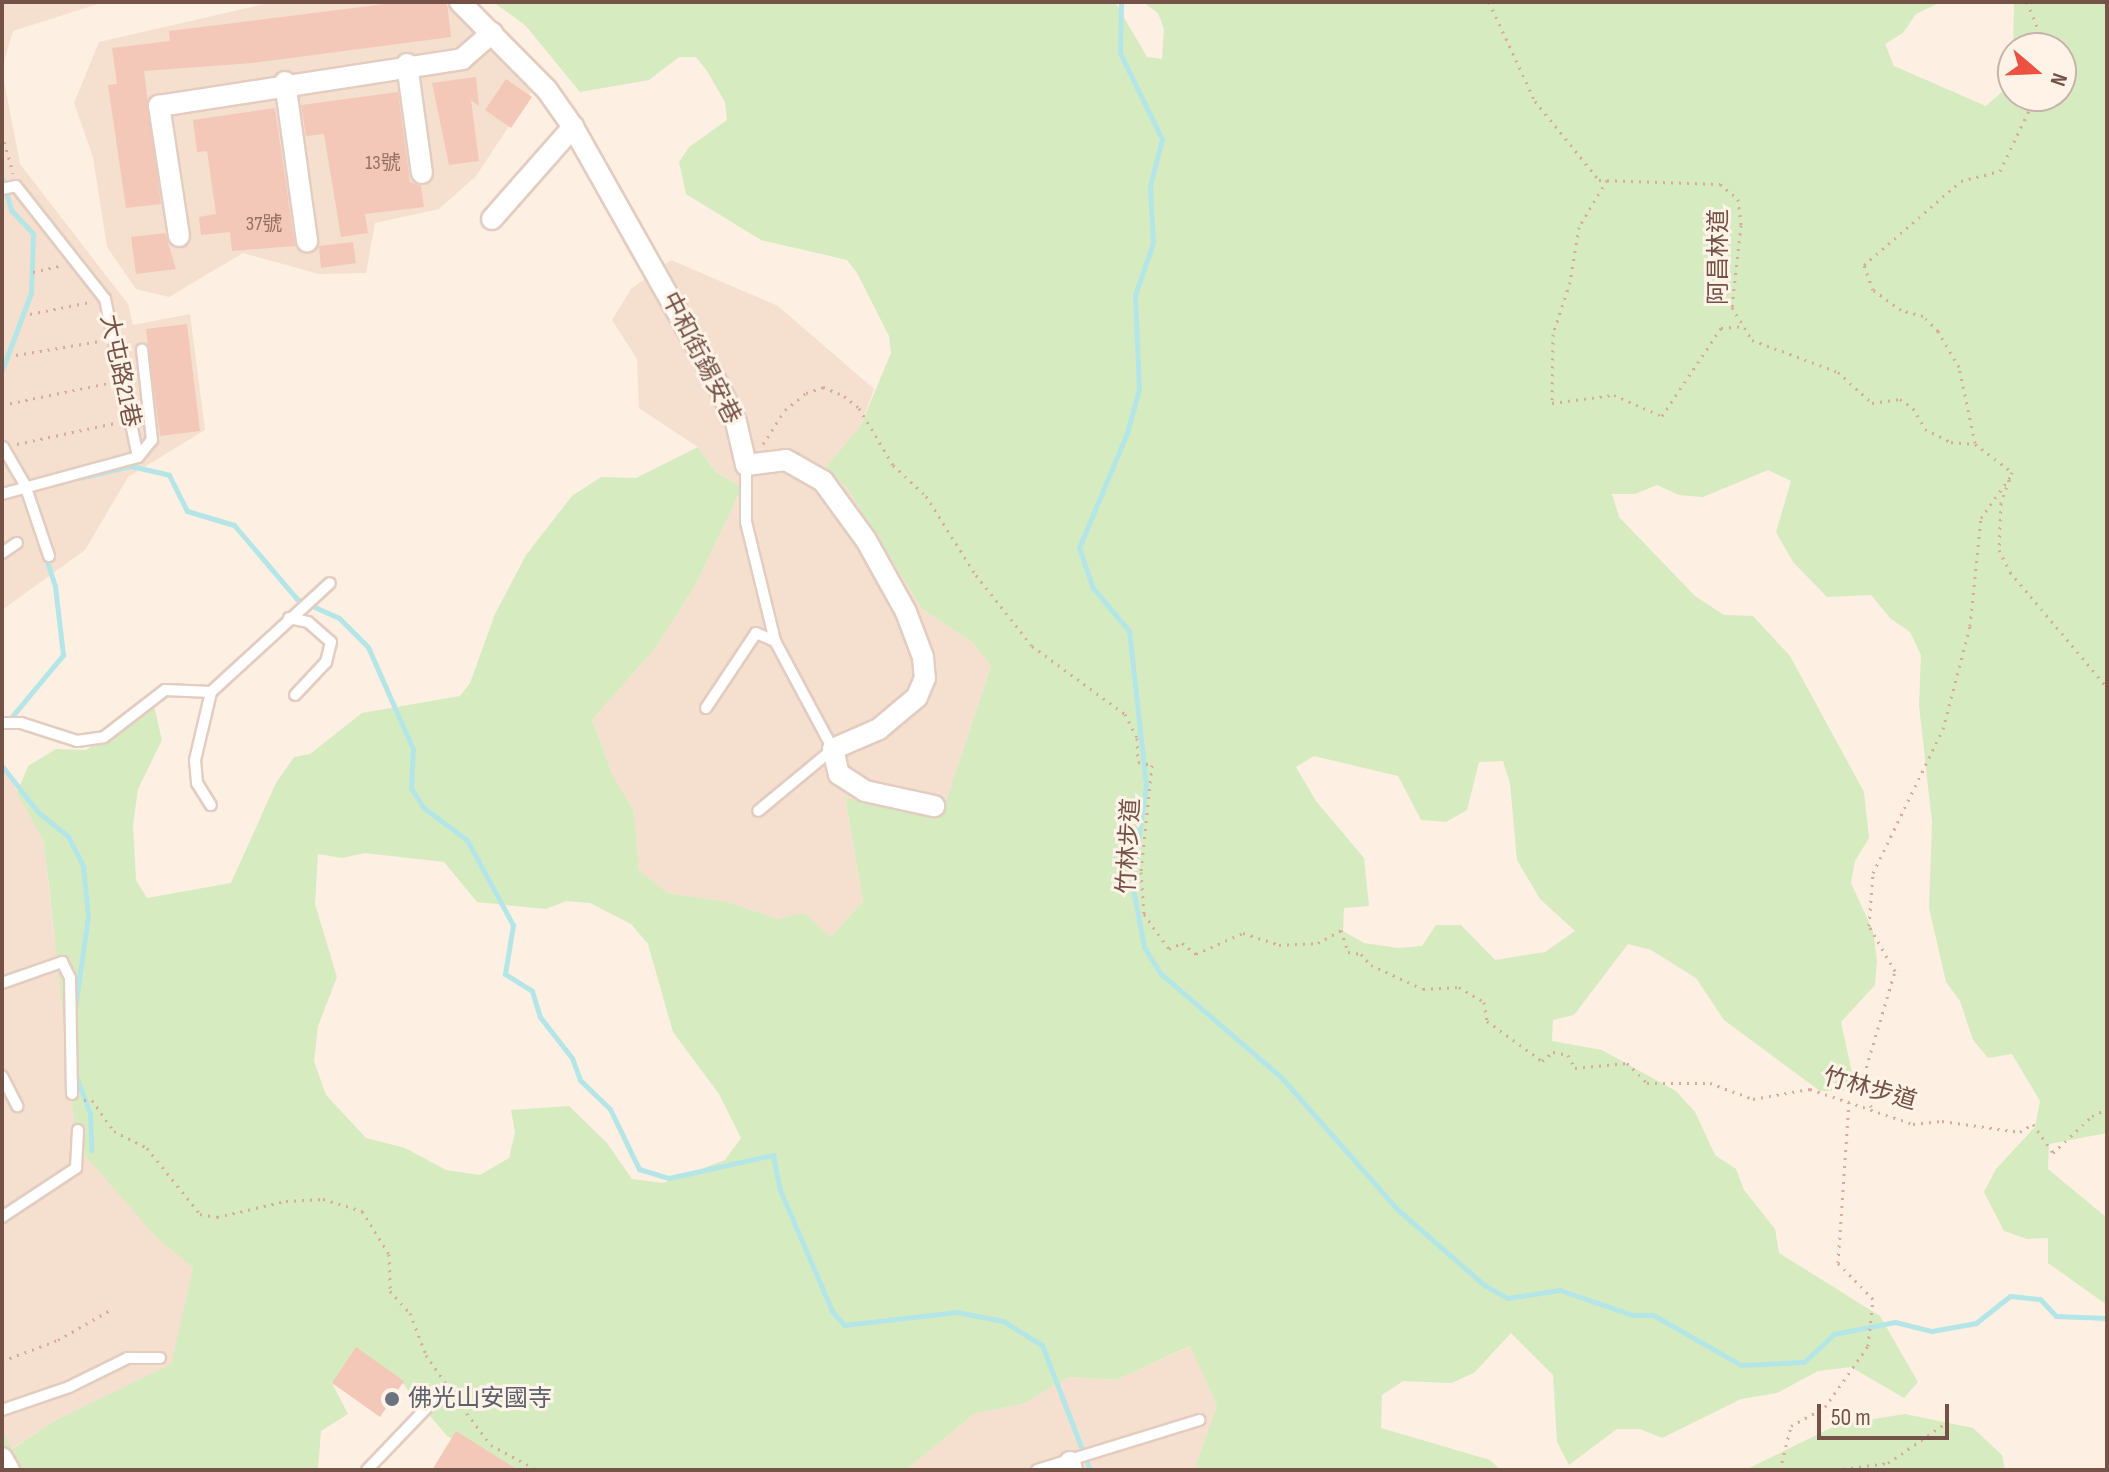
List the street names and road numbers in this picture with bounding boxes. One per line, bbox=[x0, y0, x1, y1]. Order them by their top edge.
street label: 阿昌林道 bbox=[1705, 209, 1733, 305]
street label: 中和街錫安巷 bbox=[655, 287, 747, 429]
street label: 大屯路21巷 bbox=[94, 312, 146, 430]
street label: 竹林步道 bbox=[1112, 797, 1146, 895]
street label: 竹林步道 bbox=[1820, 1062, 1920, 1116]

